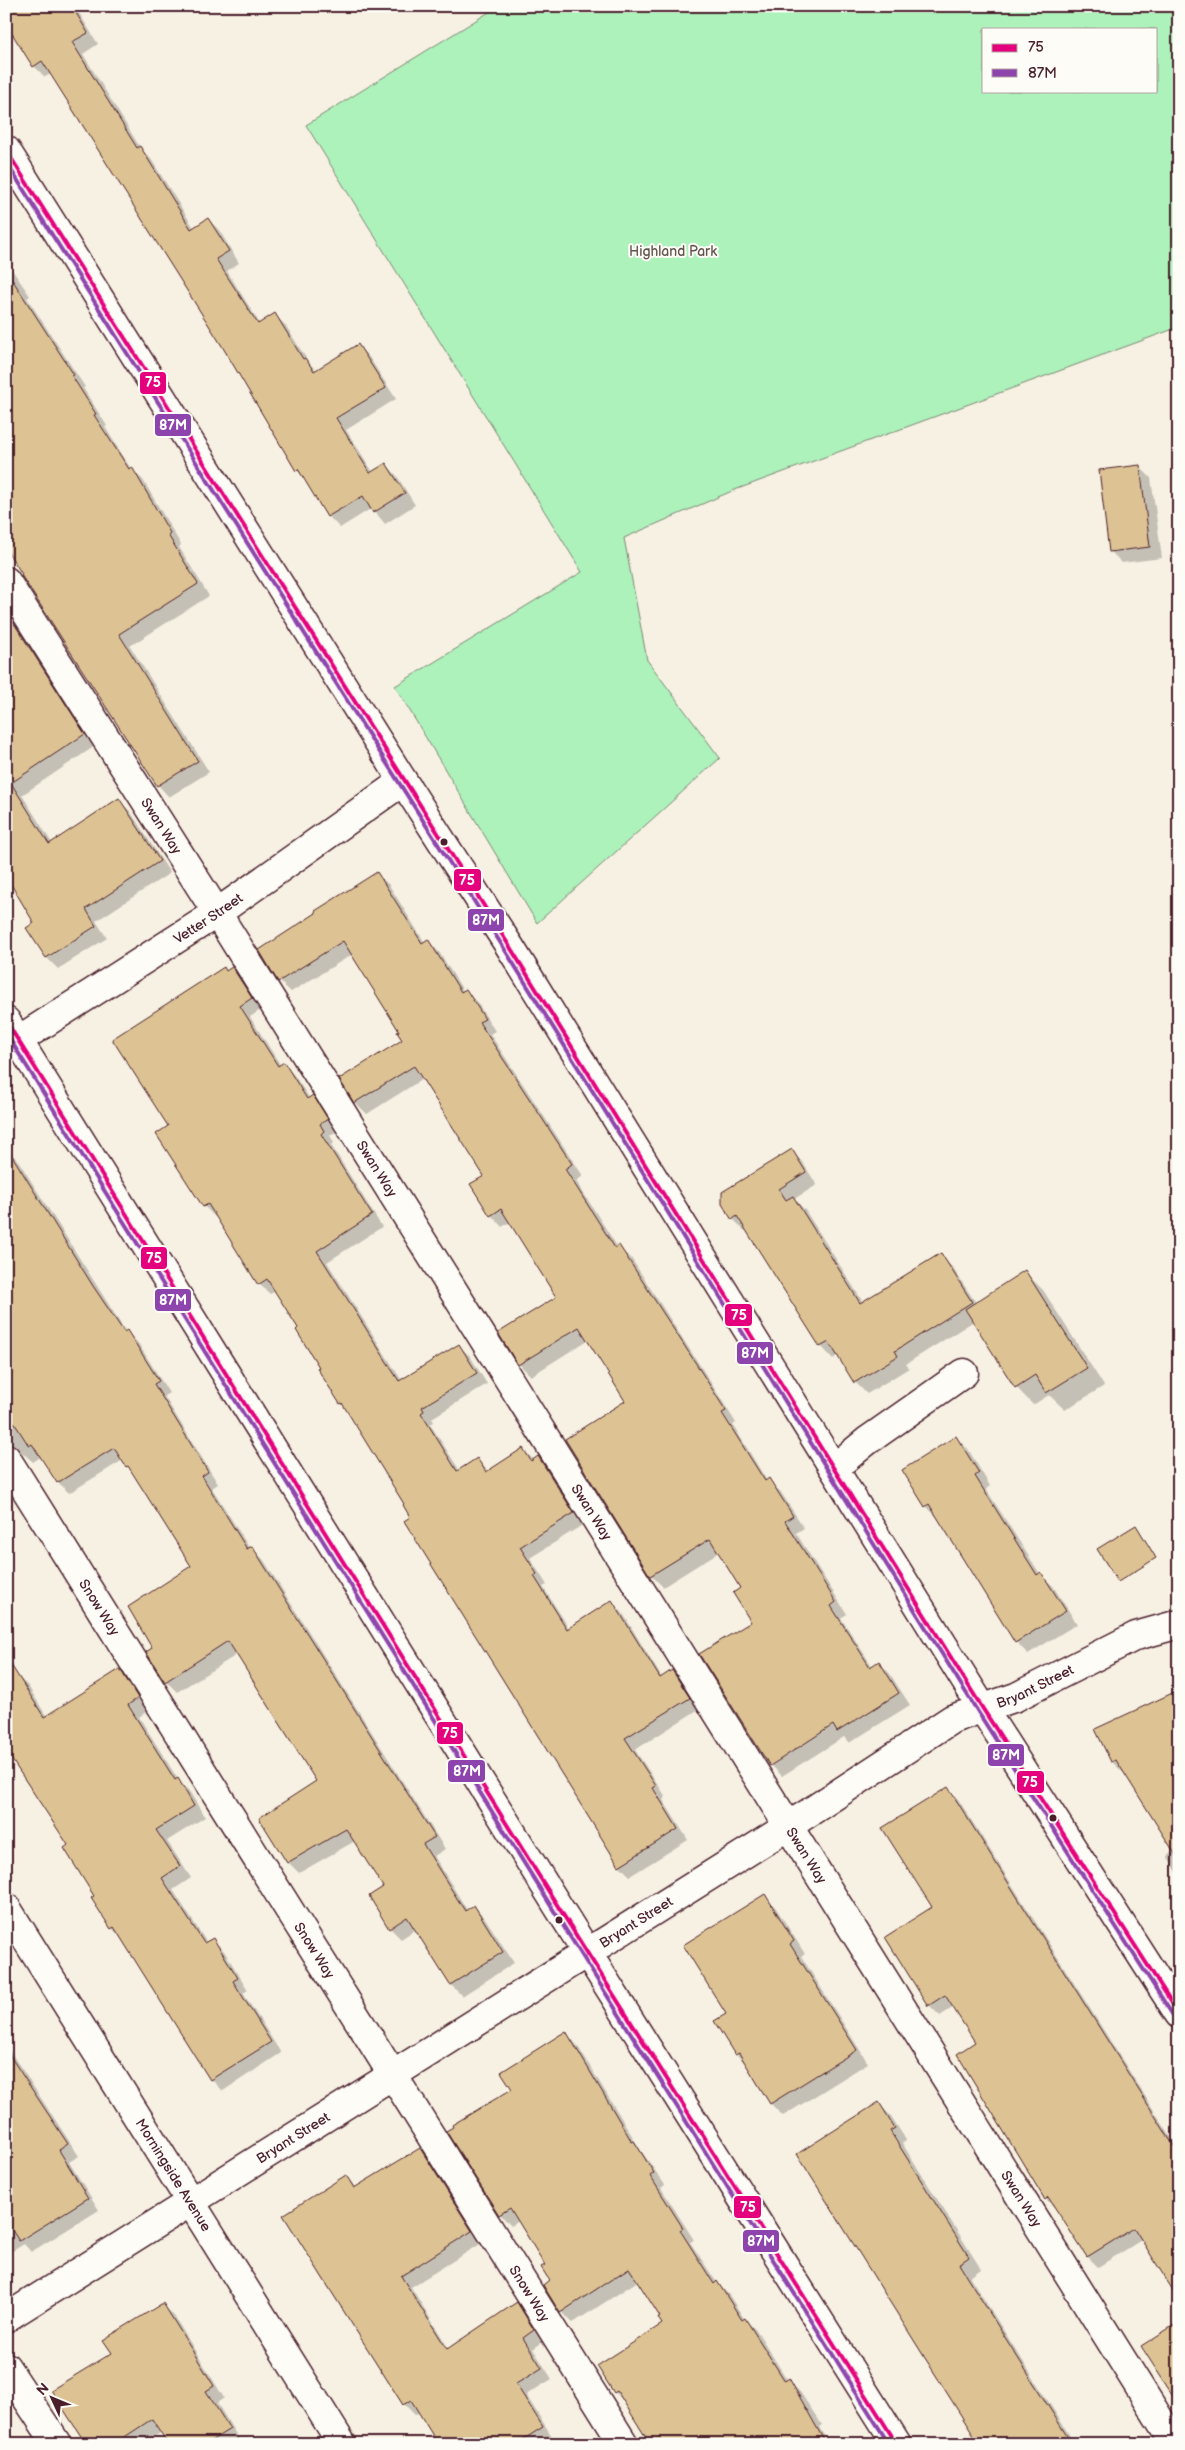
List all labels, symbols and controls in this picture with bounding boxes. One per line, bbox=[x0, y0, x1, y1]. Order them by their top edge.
legend bbox=[982, 28, 1158, 92]
text: 75 bbox=[1028, 38, 1044, 57]
text: 87M bbox=[1028, 64, 1057, 83]
park label: Highland Park bbox=[629, 243, 717, 260]
line badge: 75 bbox=[139, 371, 167, 395]
text: 75 bbox=[145, 374, 161, 391]
line badge: 87M bbox=[154, 413, 192, 437]
text: 87M bbox=[159, 417, 187, 434]
street label: Swan Way bbox=[137, 795, 186, 858]
unlabelled marker bbox=[439, 837, 449, 847]
line badge: 75 bbox=[453, 868, 482, 892]
text: 75 bbox=[459, 872, 475, 889]
street label: Vetter Street bbox=[170, 889, 246, 947]
line badge: 87M bbox=[467, 908, 505, 932]
text: 87M bbox=[472, 912, 500, 929]
street label: Swan Way bbox=[353, 1137, 401, 1201]
line badge: 75 bbox=[140, 1246, 168, 1270]
text: 75 bbox=[146, 1250, 162, 1267]
line badge: 87M bbox=[154, 1288, 192, 1312]
text: 87M bbox=[159, 1292, 187, 1309]
line badge: 75 bbox=[724, 1303, 753, 1327]
text: 75 bbox=[731, 1307, 747, 1324]
line badge: 87M bbox=[736, 1341, 774, 1365]
text: 87M bbox=[741, 1345, 769, 1362]
street label: Swan Way bbox=[568, 1481, 616, 1544]
street label: Snow Way bbox=[75, 1576, 124, 1639]
street label: Bryant Street bbox=[994, 1660, 1077, 1712]
line badge: 75 bbox=[436, 1721, 464, 1745]
text: 75 bbox=[442, 1725, 458, 1742]
line badge: 87M bbox=[987, 1743, 1025, 1767]
text: 87M bbox=[992, 1747, 1020, 1764]
line badge: 87M bbox=[447, 1759, 486, 1783]
text: 87M bbox=[453, 1763, 481, 1780]
line badge: 75 bbox=[1016, 1770, 1045, 1794]
text: 75 bbox=[1022, 1774, 1038, 1791]
unlabelled marker bbox=[1048, 1813, 1058, 1823]
street label: Swan Way bbox=[783, 1824, 831, 1887]
street label: Bryant Street bbox=[596, 1892, 676, 1951]
unlabelled marker bbox=[554, 1915, 564, 1925]
street label: Snow Way bbox=[291, 1919, 339, 1982]
street label: Bryant Street bbox=[253, 2108, 333, 2167]
street label: Morningside Avenue bbox=[132, 2115, 215, 2234]
street label: Swan Way bbox=[998, 2167, 1046, 2230]
line badge: 75 bbox=[733, 2195, 762, 2219]
text: 75 bbox=[740, 2199, 756, 2216]
line badge: 87M bbox=[742, 2229, 780, 2253]
text: 87M bbox=[747, 2233, 775, 2250]
street label: Snow Way bbox=[506, 2262, 554, 2325]
north arrow bbox=[28, 2372, 78, 2422]
text: N bbox=[33, 2380, 53, 2399]

